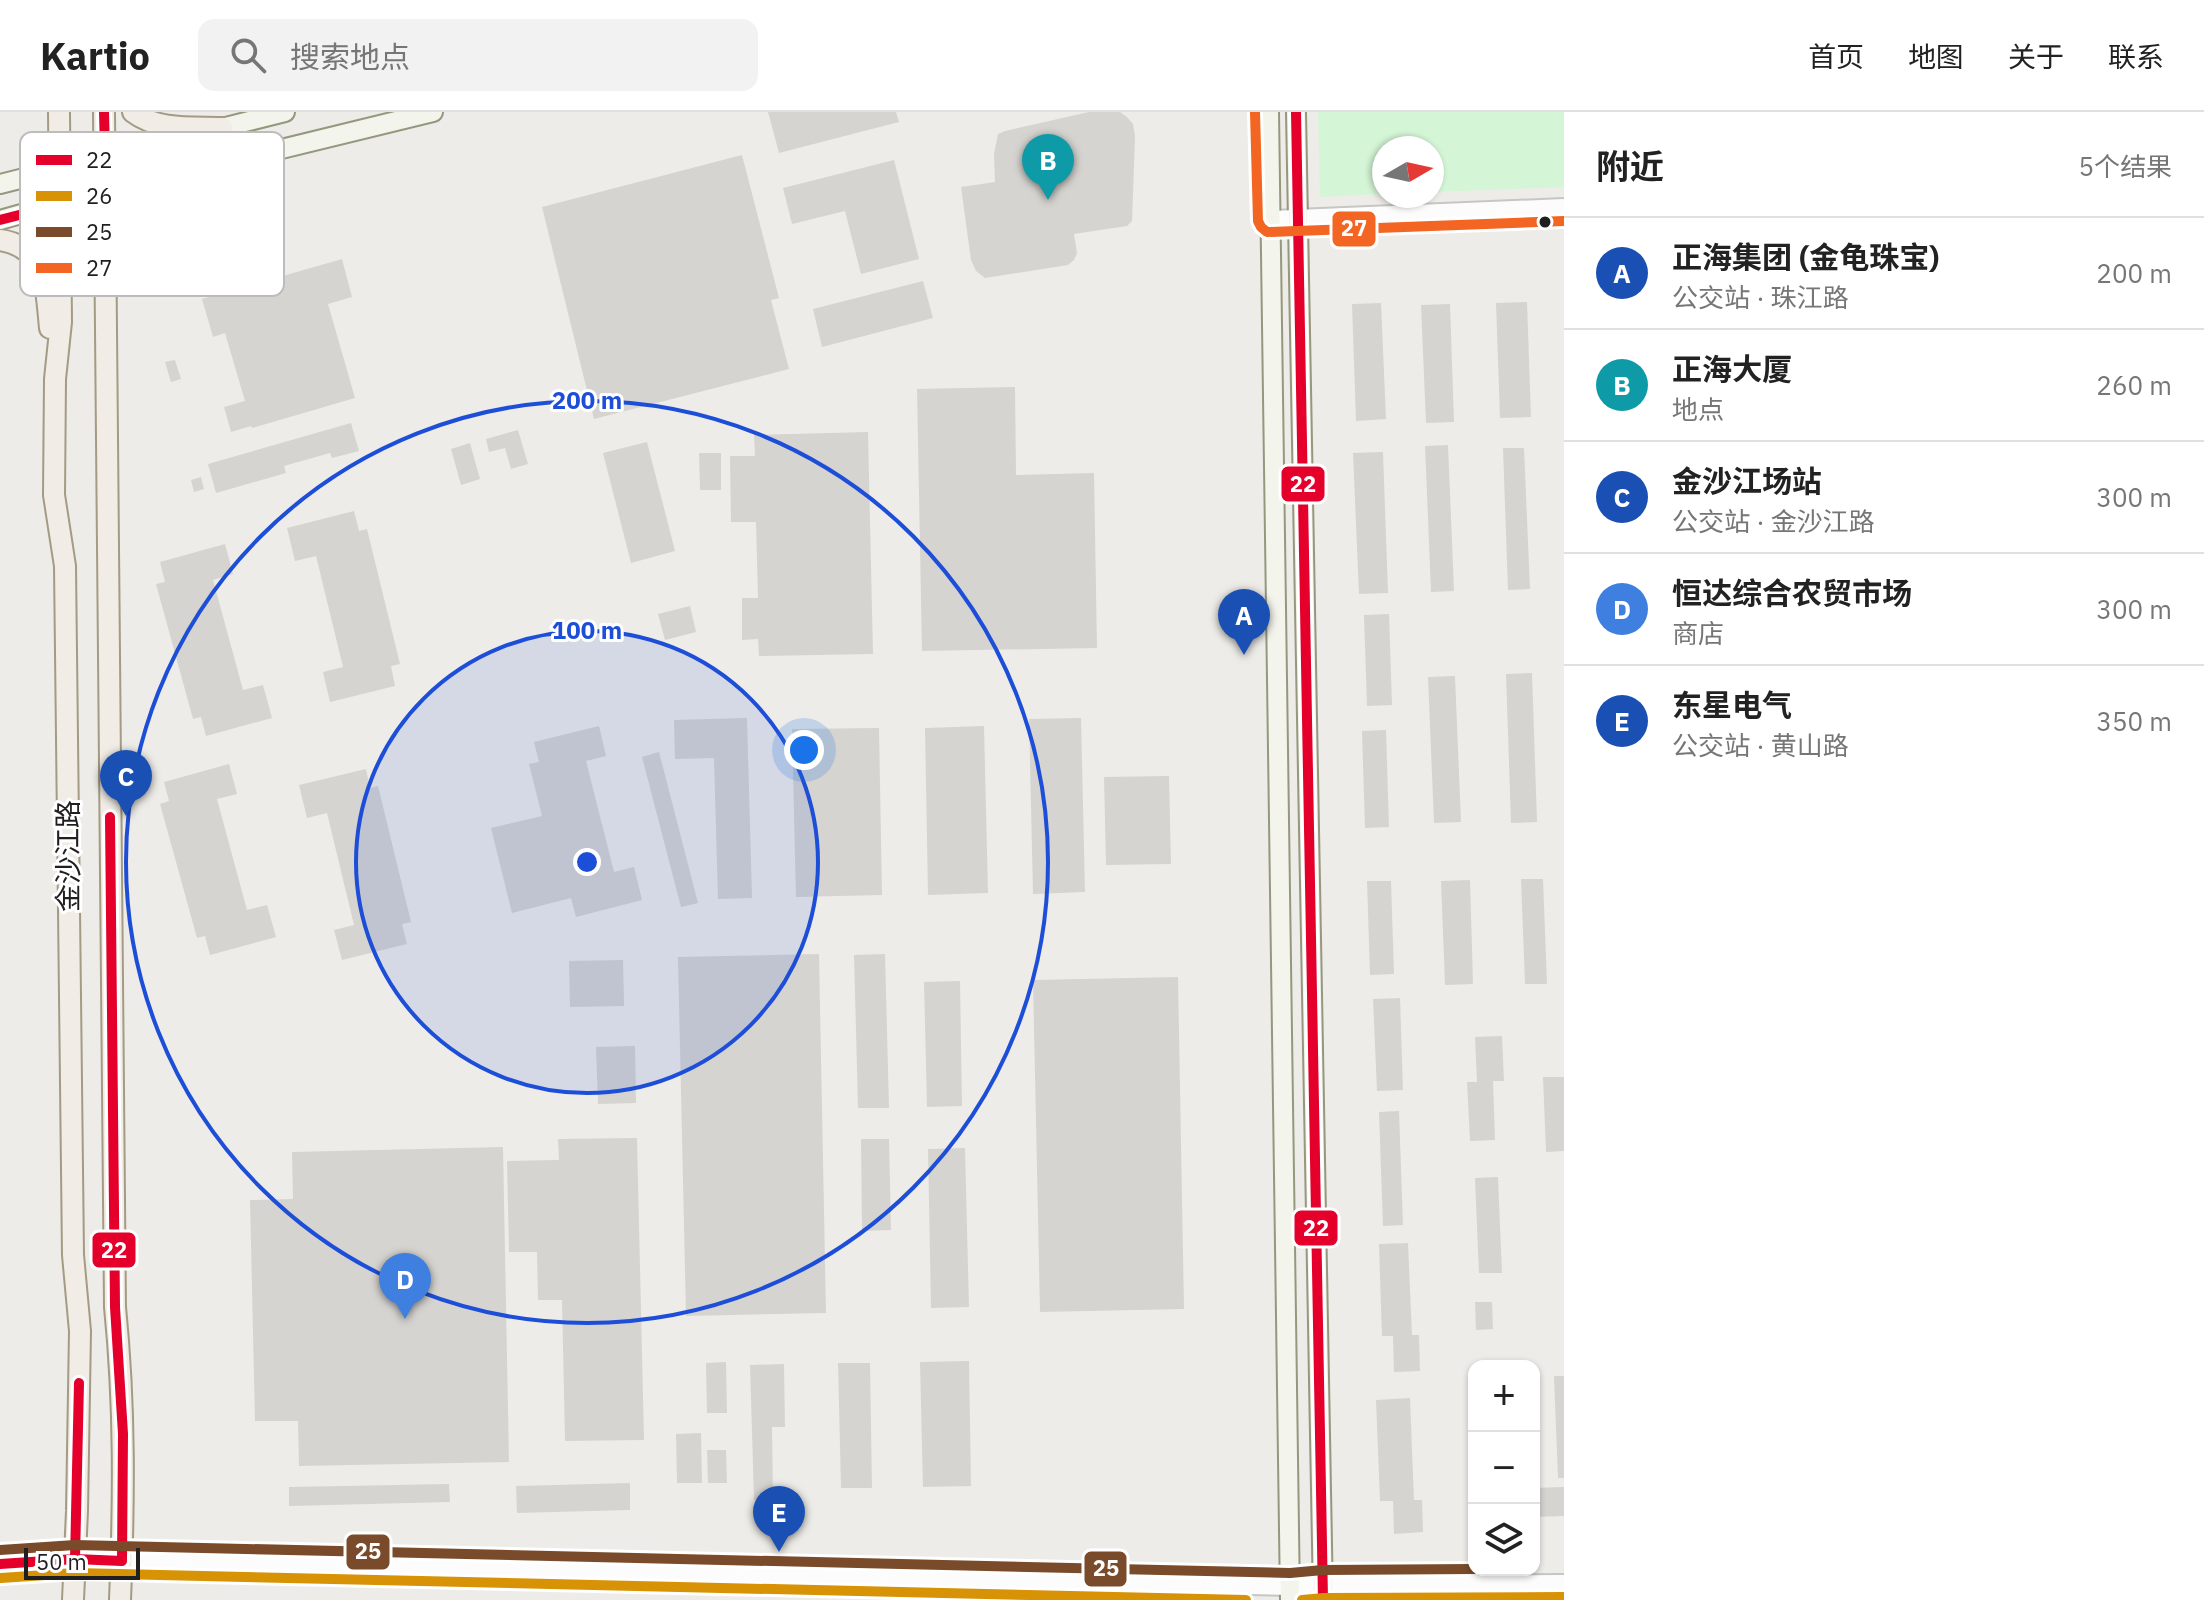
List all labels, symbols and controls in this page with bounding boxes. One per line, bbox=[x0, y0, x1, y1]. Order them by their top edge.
search box bbox=[198, 19, 758, 91]
text: Kartio bbox=[40, 31, 150, 80]
icon: search bbox=[226, 33, 270, 77]
text: 搜索地点 bbox=[290, 37, 410, 76]
text: 首页 bbox=[1808, 38, 1864, 75]
text: 地图 bbox=[1908, 38, 1964, 75]
text: 关于 bbox=[2008, 38, 2064, 75]
text: 联系 bbox=[2108, 38, 2164, 75]
legend bbox=[20, 132, 284, 296]
pin: B bbox=[1022, 134, 1074, 200]
north arrow bbox=[1372, 136, 1444, 208]
text: 附近 bbox=[1596, 144, 1664, 188]
text: 22 bbox=[86, 145, 112, 174]
text: 5个结果 bbox=[2078, 149, 2172, 183]
text: 26 bbox=[86, 181, 112, 210]
line badge: 27 bbox=[1331, 210, 1377, 248]
text: 27 bbox=[1341, 213, 1367, 242]
unlabelled marker bbox=[1537, 214, 1553, 230]
text: 25 bbox=[86, 217, 112, 246]
text: 正海集团 (金龟珠宝) bbox=[1672, 237, 1939, 276]
text: 27 bbox=[86, 253, 112, 282]
text: A bbox=[1613, 256, 1631, 290]
text: 200 m bbox=[2096, 256, 2172, 290]
text: 公交站 · 珠江路 bbox=[1672, 280, 1849, 314]
text: 正海大厦 bbox=[1672, 349, 1792, 388]
text: B bbox=[1613, 368, 1631, 402]
text: 260 m bbox=[2096, 368, 2172, 402]
text: 200 m bbox=[552, 384, 622, 416]
text: 地点 bbox=[1672, 392, 1724, 426]
text: 金沙江场站 bbox=[1672, 461, 1822, 500]
line badge: 22 bbox=[1280, 465, 1326, 503]
text: 22 bbox=[1290, 469, 1316, 498]
text: C bbox=[1614, 480, 1630, 514]
text: 300 m bbox=[2096, 480, 2172, 514]
text: 公交站 · 金沙江路 bbox=[1672, 504, 1875, 538]
text: 恒达综合农贸市场 bbox=[1672, 573, 1912, 612]
pin: A bbox=[1218, 589, 1270, 655]
text: D bbox=[1613, 592, 1631, 626]
text: 300 m bbox=[2096, 592, 2172, 626]
text: 100 m bbox=[552, 614, 622, 646]
text: 商店 bbox=[1672, 616, 1724, 650]
text: 东星电气 bbox=[1672, 685, 1792, 724]
text: E bbox=[1614, 704, 1630, 738]
text: 350 m bbox=[2096, 704, 2172, 738]
text: 公交站 · 黄山路 bbox=[1672, 728, 1849, 762]
your location bbox=[784, 730, 824, 770]
pin: C bbox=[100, 750, 152, 816]
street label: 金沙江路 bbox=[49, 800, 86, 912]
centre of rings bbox=[573, 848, 601, 876]
line badge: 22 bbox=[1293, 1209, 1339, 1247]
text: 22 bbox=[1303, 1213, 1329, 1242]
line badge: 22 bbox=[91, 1231, 137, 1269]
text: 22 bbox=[101, 1235, 127, 1264]
pin: D bbox=[379, 1253, 431, 1319]
map controls bbox=[1468, 1360, 1540, 1576]
button: + bbox=[1468, 1360, 1540, 1432]
button: − bbox=[1468, 1432, 1540, 1504]
pin: E bbox=[753, 1486, 805, 1552]
button: layers bbox=[1468, 1504, 1540, 1576]
line badge: 25 bbox=[345, 1533, 391, 1571]
text: 25 bbox=[355, 1536, 381, 1565]
scale bar bbox=[24, 1544, 140, 1580]
text: 50 m bbox=[36, 1547, 87, 1576]
line badge: 25 bbox=[1083, 1550, 1128, 1588]
text: 25 bbox=[1093, 1553, 1119, 1582]

